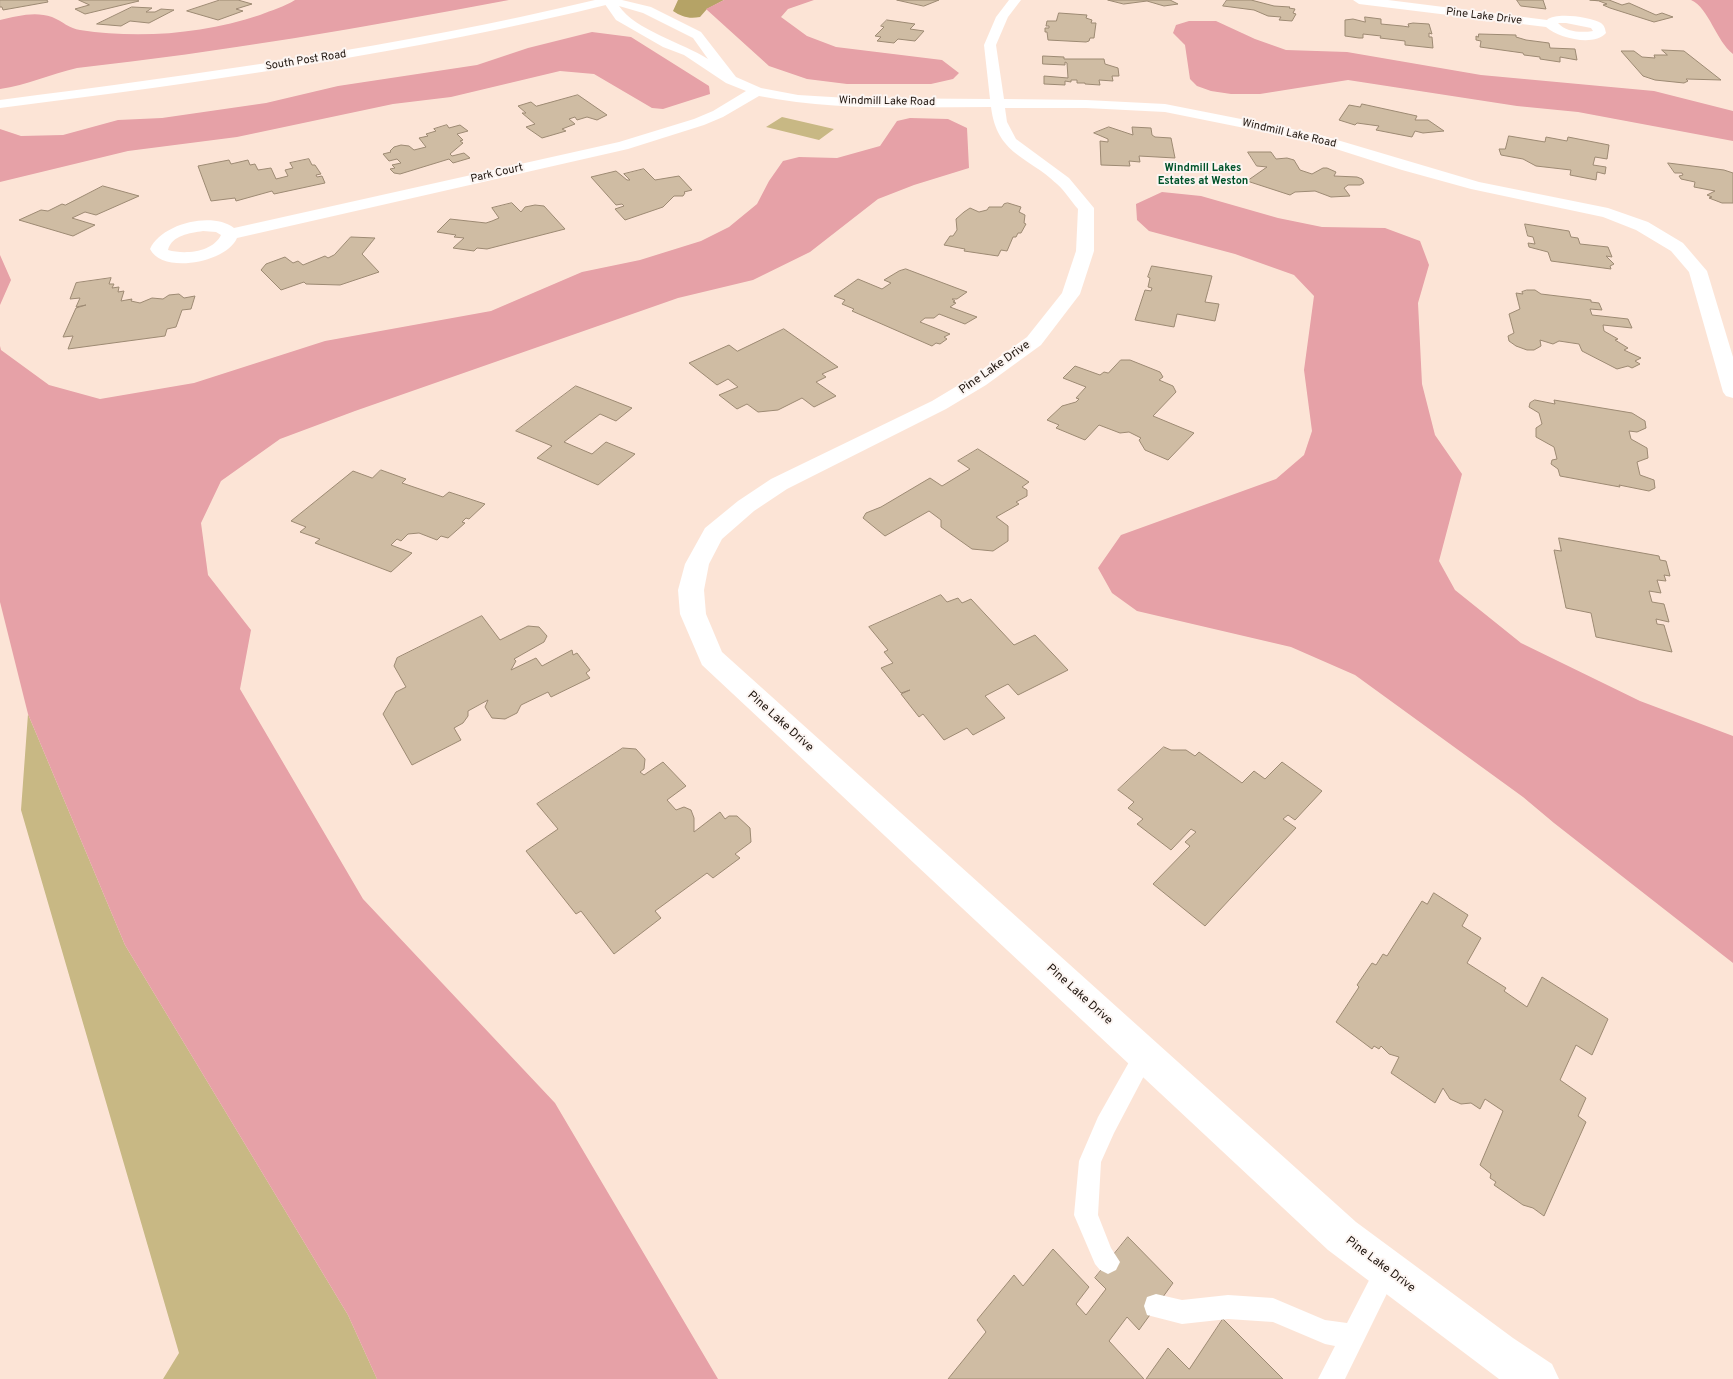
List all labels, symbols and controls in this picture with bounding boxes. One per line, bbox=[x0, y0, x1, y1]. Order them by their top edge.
street label: Pine Lake Drive bbox=[1445, 6, 1523, 28]
street label: South Post Road bbox=[265, 48, 347, 74]
street label: Windmill Lake Road bbox=[839, 95, 935, 109]
street label: Windmill Lake Road bbox=[1241, 117, 1337, 151]
street label: Park Court bbox=[469, 162, 525, 186]
district label: Windmill Lakes Estates at Weston bbox=[1158, 162, 1248, 188]
street label: Pine Lake Drive bbox=[957, 338, 1033, 398]
street label: Pine Lake Drive bbox=[744, 689, 816, 755]
street label: Pine Lake Drive bbox=[1043, 962, 1115, 1028]
street label: Pine Lake Drive bbox=[1342, 1234, 1418, 1296]

